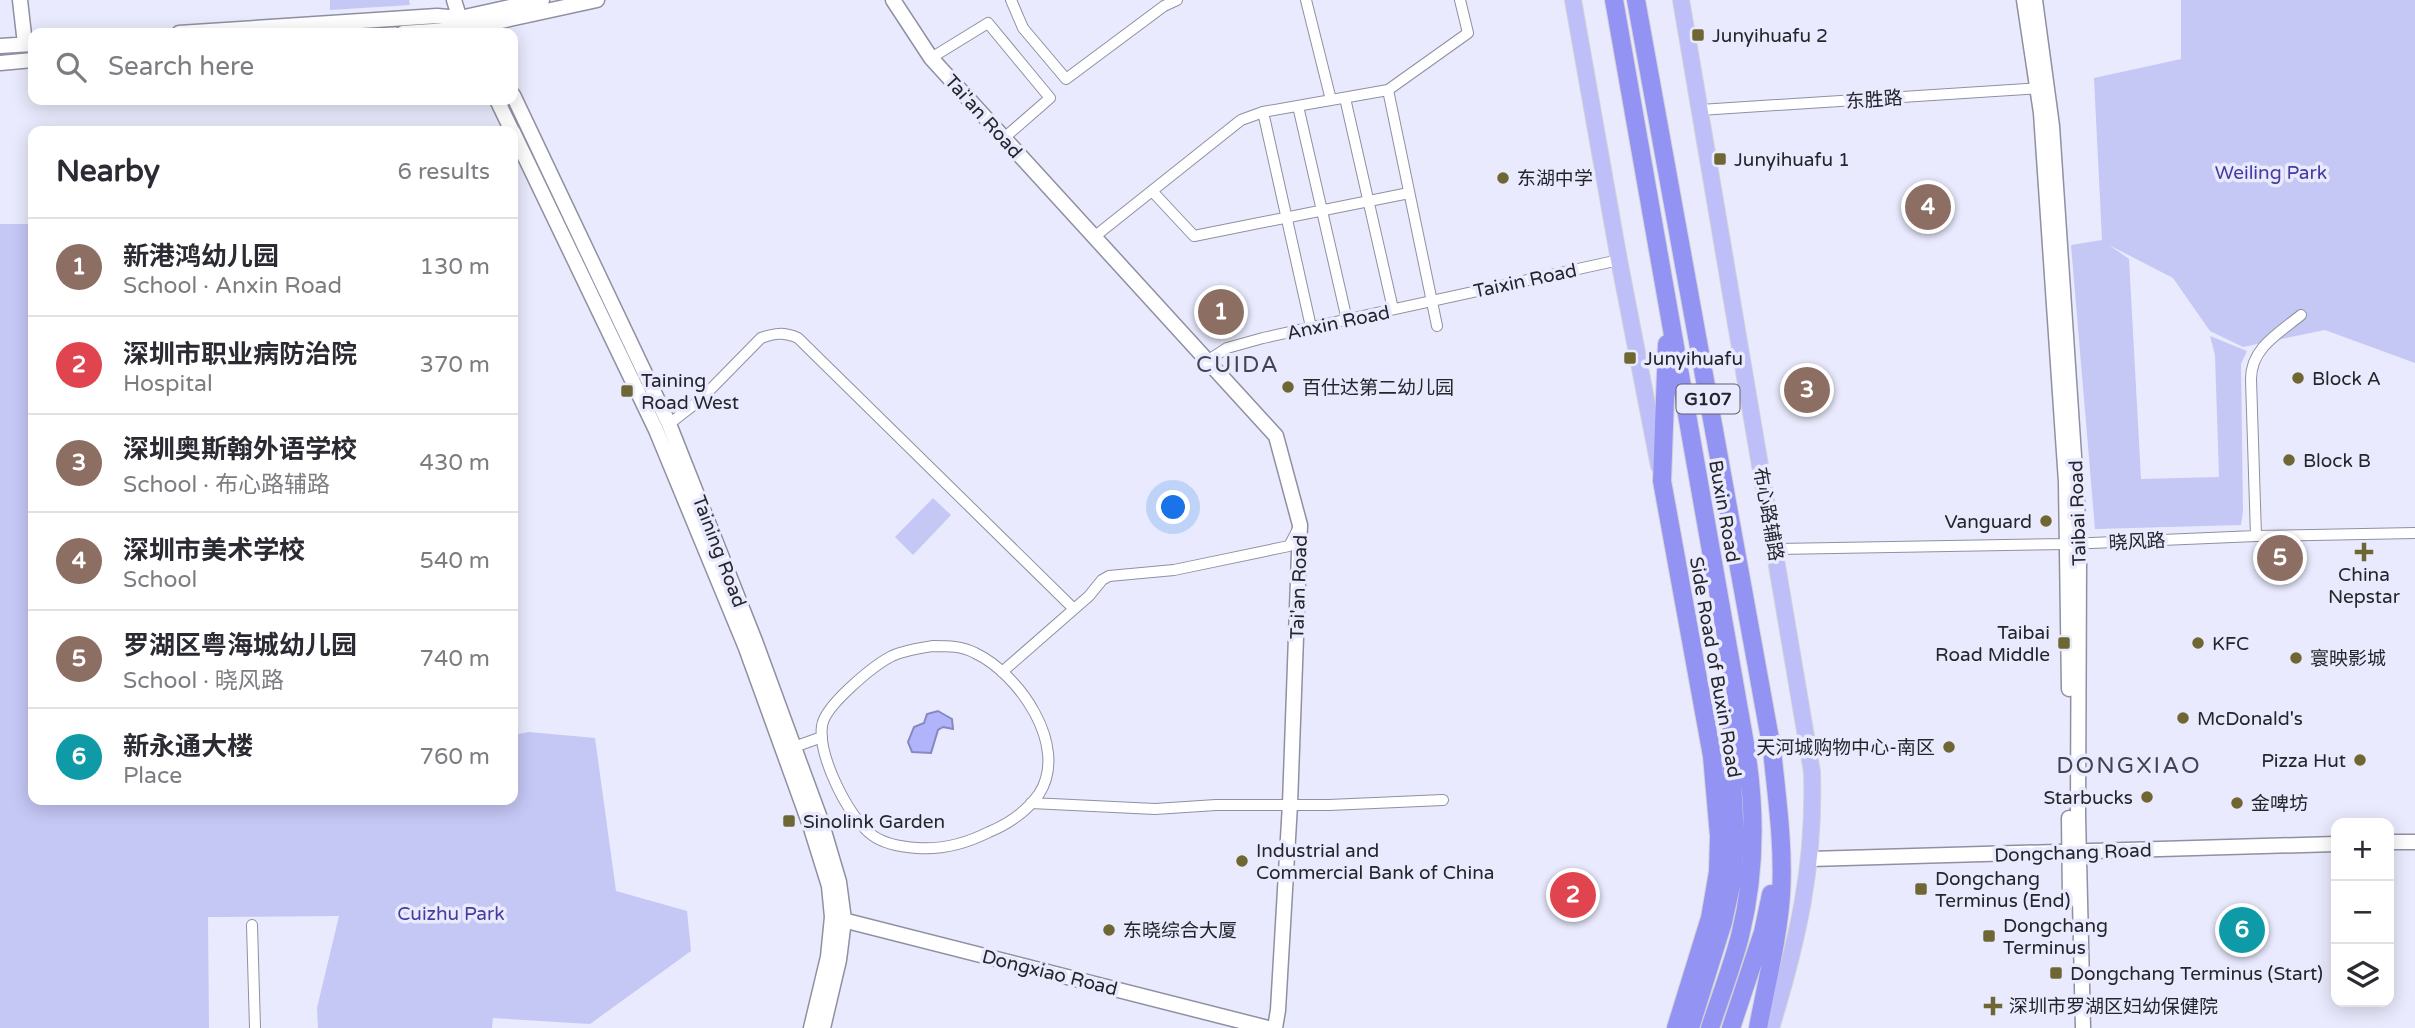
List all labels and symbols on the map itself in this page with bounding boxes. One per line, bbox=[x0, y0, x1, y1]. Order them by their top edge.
place label: Junyihuafu 2 bbox=[1712, 25, 1828, 47]
marker: Junyihuafu 2 bbox=[1690, 27, 1706, 43]
street label: Tai'an Road bbox=[940, 70, 1026, 163]
street label: 东胜路 bbox=[1845, 87, 1903, 113]
place label: Junyihuafu 1 bbox=[1734, 149, 1850, 171]
marker: Junyihuafu 1 bbox=[1712, 151, 1728, 167]
park label: Weiling Park bbox=[2215, 162, 2327, 184]
place label: 东湖中学 bbox=[1517, 168, 1593, 190]
marker: 东湖中学 bbox=[1495, 170, 1511, 186]
pin: 4 bbox=[1905, 181, 1951, 233]
street label: Taixin Road bbox=[1472, 259, 1579, 303]
pin: 1 bbox=[1198, 286, 1244, 338]
street label: Anxin Road bbox=[1285, 301, 1392, 345]
place label: Junyihuafu bbox=[1644, 348, 1743, 370]
marker: Junyihuafu bbox=[1622, 350, 1638, 366]
district label: CUIDA bbox=[1196, 351, 1280, 379]
pin: 3 bbox=[1784, 364, 1830, 416]
place label: Block A bbox=[2312, 368, 2381, 390]
place label: Taining Road West bbox=[641, 370, 739, 414]
marker: Block A bbox=[2290, 370, 2306, 386]
place label: 百仕达第二幼儿园 bbox=[1302, 377, 1454, 399]
marker: 百仕达第二幼儿园 bbox=[1280, 379, 1296, 395]
marker: Taining Road West bbox=[619, 383, 635, 399]
road number: G107 bbox=[1676, 384, 1740, 414]
place label: Block B bbox=[2303, 450, 2371, 472]
marker: Block B bbox=[2281, 452, 2297, 468]
street label: Buxin Road bbox=[1704, 458, 1744, 564]
street label: Taibai Road bbox=[2065, 460, 2091, 566]
street label: 布心路辅路 bbox=[1749, 465, 1787, 563]
your location bbox=[1156, 490, 1190, 524]
street label: Taining Road bbox=[688, 492, 750, 610]
place label: Vanguard bbox=[1944, 511, 2032, 533]
marker: Vanguard bbox=[2038, 513, 2054, 529]
street label: 晓风路 bbox=[2108, 530, 2166, 554]
pin: 5 bbox=[2257, 532, 2303, 584]
street label: Tai'an Road bbox=[1286, 534, 1312, 640]
marker: China Nepstar bbox=[2356, 544, 2372, 560]
street label: Side Road of Buxin Road bbox=[1685, 555, 1745, 779]
place label: China Nepstar bbox=[2328, 564, 2401, 608]
place label: Taibai Road Middle bbox=[1935, 622, 2050, 666]
place label: KFC bbox=[2212, 633, 2249, 655]
marker: Taibai Road Middle bbox=[2056, 635, 2072, 651]
marker: KFC bbox=[2190, 635, 2206, 651]
place label: 寰映影城 bbox=[2310, 648, 2386, 670]
marker: 寰映影城 bbox=[2288, 650, 2304, 666]
place label: McDonald's bbox=[2197, 708, 2303, 730]
marker: McDonald's bbox=[2175, 710, 2191, 726]
place label: 天河城购物中心-南区 bbox=[1756, 737, 1935, 759]
marker: 天河城购物中心-南区 bbox=[1941, 739, 1957, 755]
place label: Pizza Hut bbox=[2261, 750, 2346, 772]
district label: DONGXIAO bbox=[2056, 752, 2202, 780]
marker: Pizza Hut bbox=[2352, 752, 2368, 768]
place label: Starbucks bbox=[2043, 787, 2133, 809]
marker: Starbucks bbox=[2139, 789, 2155, 805]
place label: 金啤坊 bbox=[2251, 793, 2308, 815]
marker: 金啤坊 bbox=[2229, 795, 2245, 811]
place label: Sinolink Garden bbox=[803, 811, 945, 833]
marker: Sinolink Garden bbox=[781, 813, 797, 829]
street label: Dongchang Road bbox=[1994, 839, 2152, 867]
place label: Industrial and Commercial Bank of China bbox=[1256, 840, 1494, 884]
marker: Industrial and Commercial Bank of China bbox=[1234, 853, 1250, 869]
place label: Dongchang Terminus (End) bbox=[1935, 868, 2070, 912]
pin: 2 bbox=[1550, 869, 1596, 921]
marker: Dongchang Terminus (End) bbox=[1913, 881, 1929, 897]
park label: Cuizhu Park bbox=[397, 903, 505, 925]
pin: 6 bbox=[2219, 904, 2265, 956]
place label: Dongchang Terminus bbox=[2003, 915, 2108, 959]
place label: 东晓综合大厦 bbox=[1123, 920, 1237, 942]
marker: 东晓综合大厦 bbox=[1101, 922, 1117, 938]
marker: Dongchang Terminus bbox=[1981, 928, 1997, 944]
street label: Dongxiao Road bbox=[980, 946, 1120, 1000]
place label: Dongchang Terminus (Start) bbox=[2070, 963, 2323, 985]
marker: Dongchang Terminus (Start) bbox=[2048, 965, 2064, 981]
marker: 深圳市罗湖区妇幼保健院 bbox=[1983, 996, 2003, 1016]
place label: 深圳市罗湖区妇幼保健院 bbox=[2009, 996, 2218, 1018]

